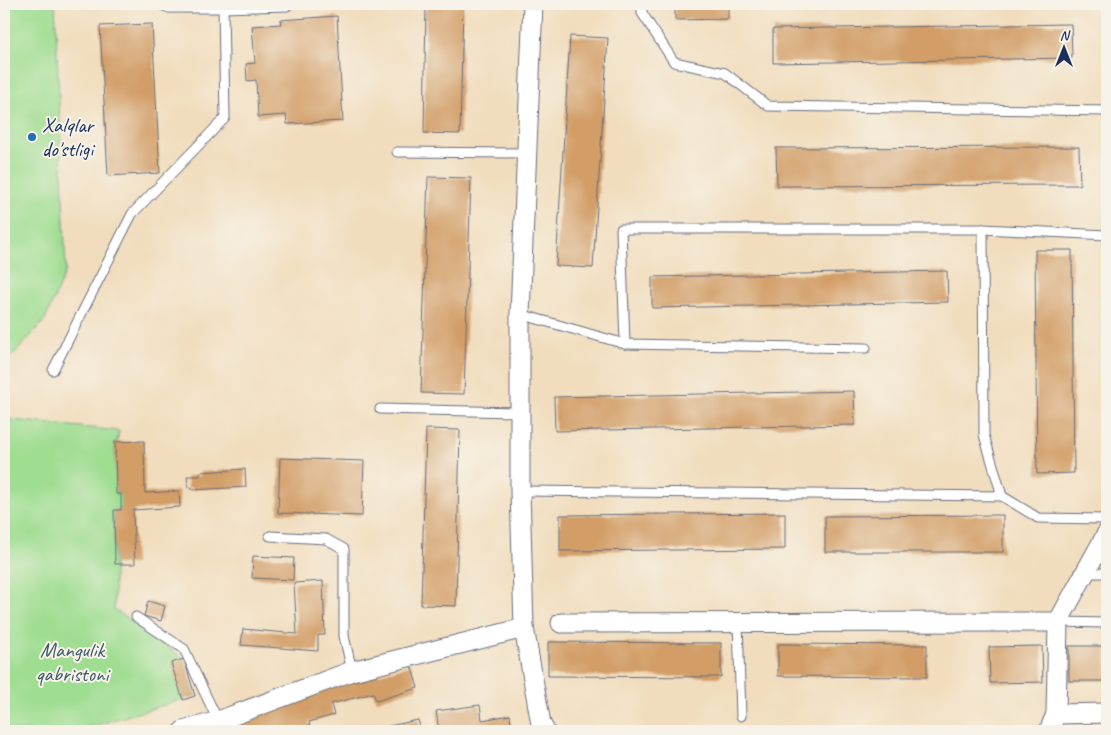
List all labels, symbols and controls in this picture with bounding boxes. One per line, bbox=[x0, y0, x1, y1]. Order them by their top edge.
north arrow bbox=[1038, 22, 1088, 72]
text: N bbox=[1060, 27, 1071, 44]
place label: Xalqlar do'stligi bbox=[42, 112, 96, 162]
marker: Xalqlar do'stligi bbox=[26, 131, 38, 143]
park label: Mangulik qabristoni bbox=[36, 637, 111, 687]

